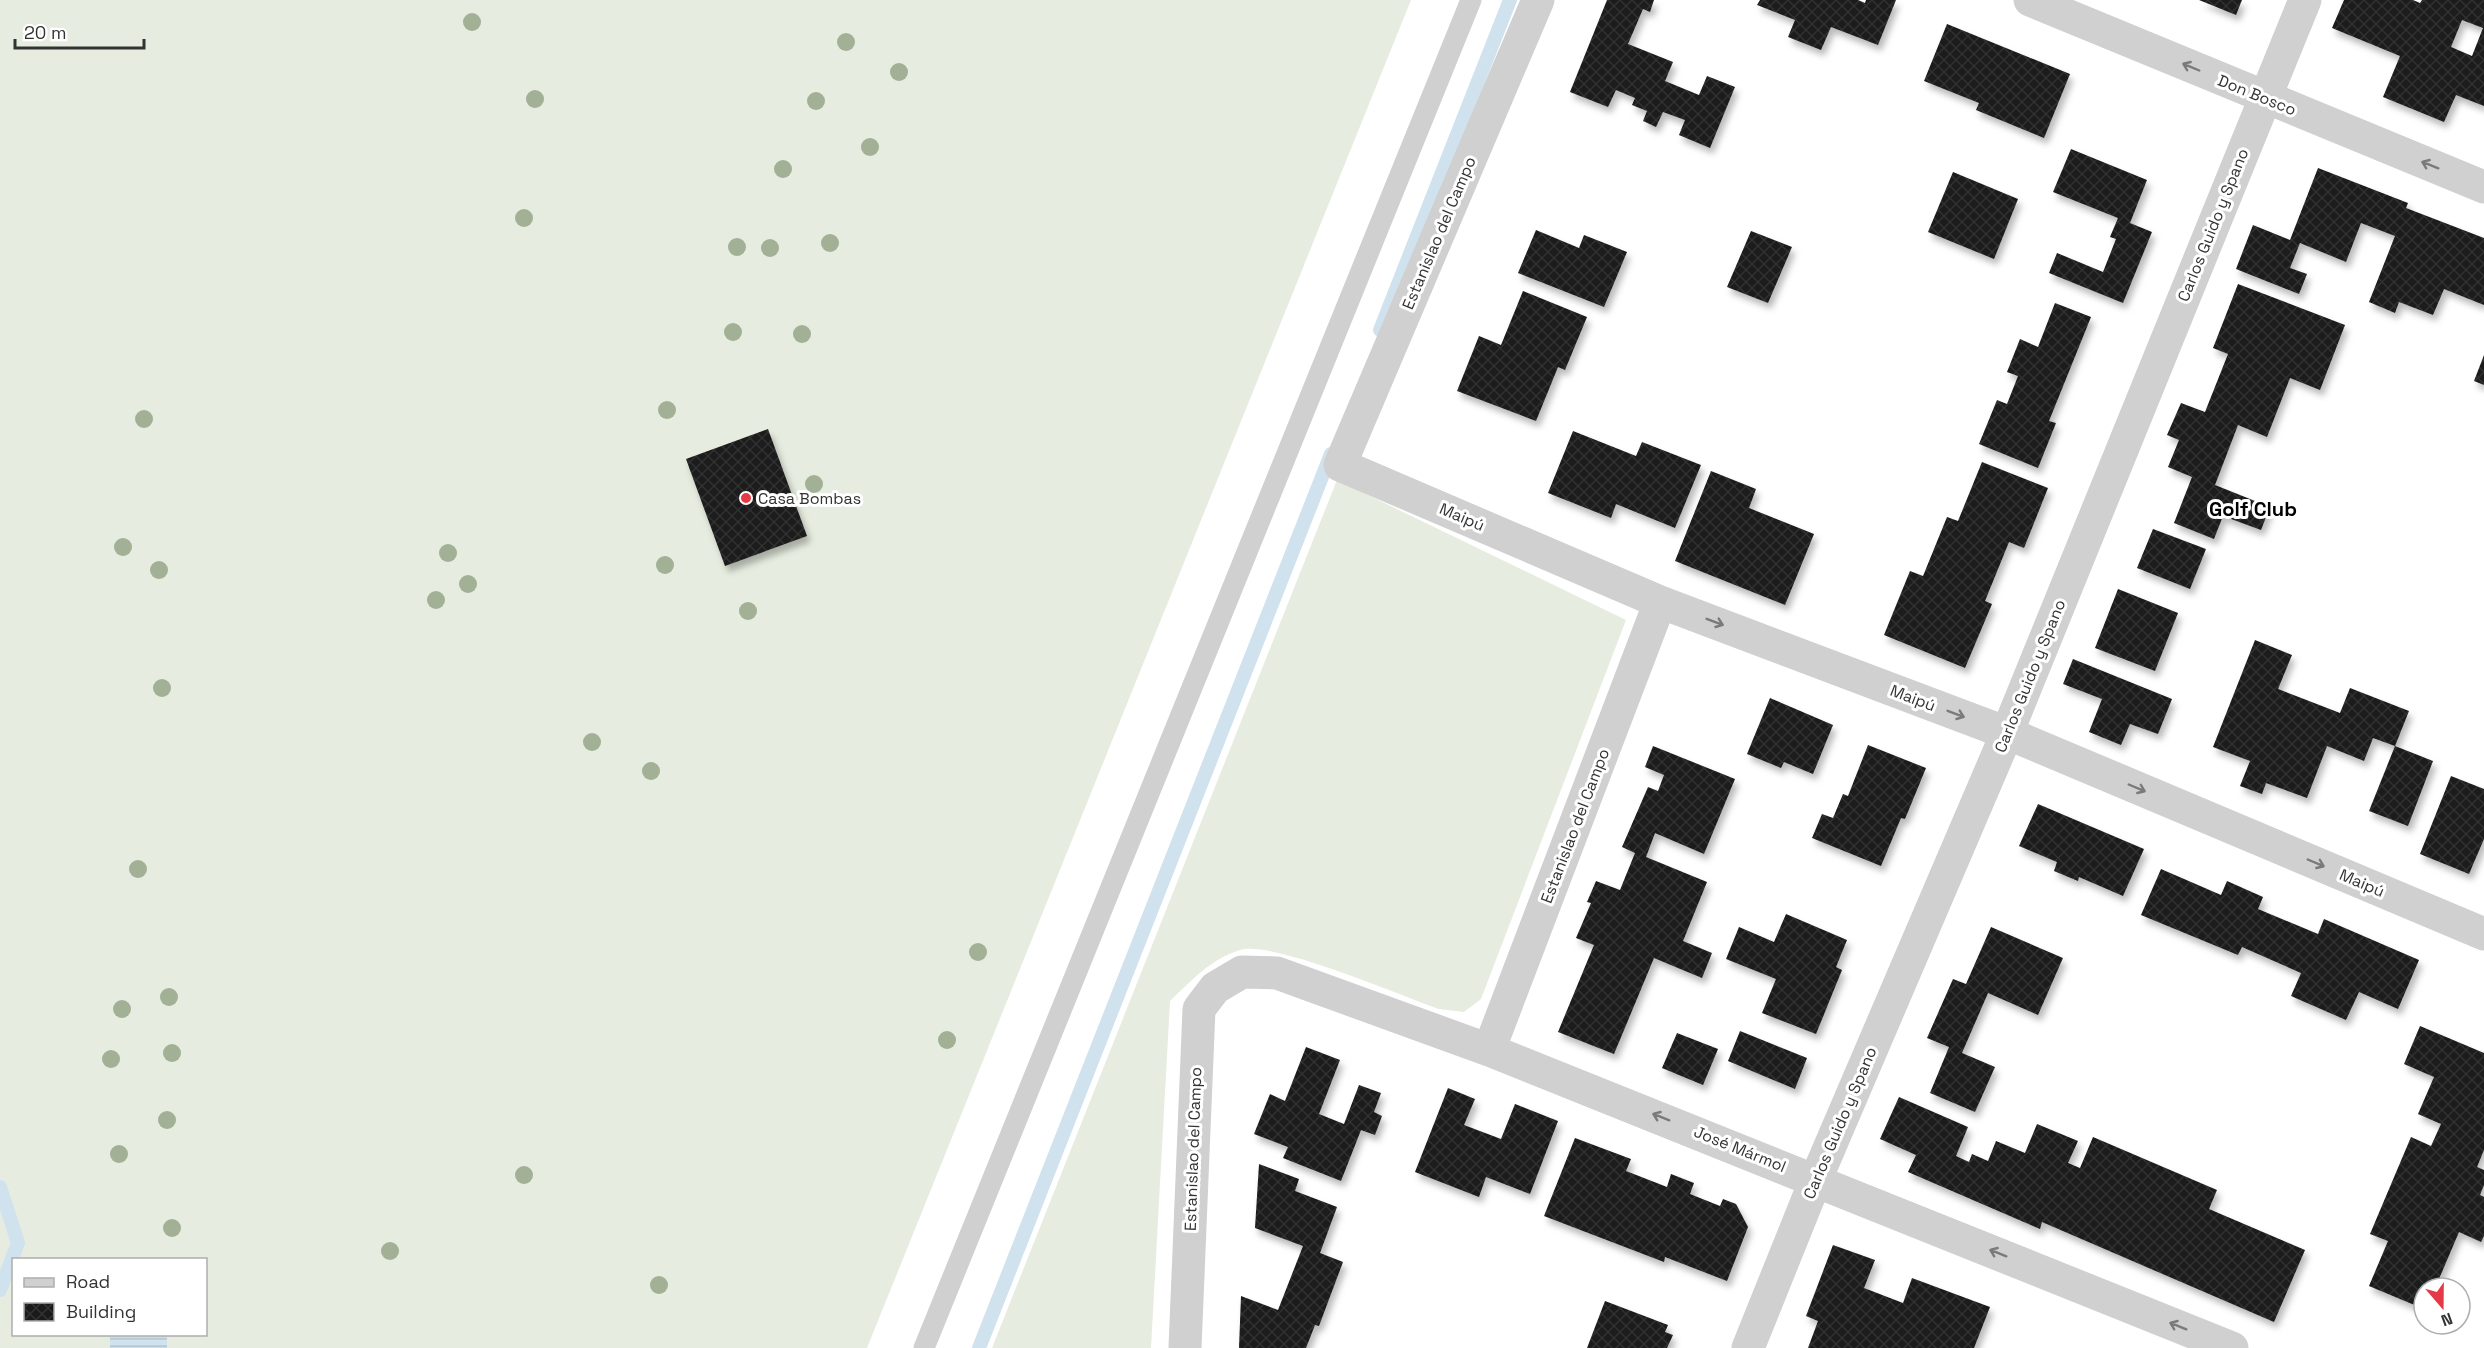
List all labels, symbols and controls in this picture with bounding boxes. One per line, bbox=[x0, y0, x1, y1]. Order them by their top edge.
scale bar bbox=[15, 12, 144, 50]
text: 20 m bbox=[24, 21, 67, 44]
one-way arrow bbox=[2182, 61, 2201, 72]
street label: Don Bosco bbox=[2215, 70, 2299, 120]
street label: Carlos Guido y Spano bbox=[2173, 145, 2253, 305]
street label: Estanislao del Campo bbox=[1397, 153, 1481, 313]
one-way arrow bbox=[2421, 159, 2440, 170]
place label: Casa Bombas bbox=[758, 488, 861, 509]
marker: Casa Bombas bbox=[739, 491, 753, 505]
district label: Golf Club bbox=[2209, 496, 2297, 522]
street label: Maipú bbox=[1436, 498, 1488, 536]
street label: Carlos Guido y Spano bbox=[1990, 596, 2070, 756]
one-way arrow bbox=[1705, 618, 1724, 629]
street label: Maipú bbox=[1887, 680, 1939, 716]
one-way arrow bbox=[1946, 709, 1965, 720]
street label: Estanislao del Campo bbox=[1536, 746, 1614, 906]
one-way arrow bbox=[2127, 783, 2145, 794]
one-way arrow bbox=[2307, 858, 2325, 870]
street label: Maipú bbox=[2336, 864, 2388, 902]
street label: Carlos Guido y Spano bbox=[1798, 1044, 1882, 1202]
street label: Estanislao del Campo bbox=[1180, 1067, 1206, 1231]
one-way arrow bbox=[1652, 1111, 1670, 1122]
street label: José Mármol bbox=[1691, 1121, 1789, 1177]
one-way arrow bbox=[1989, 1247, 2007, 1258]
legend bbox=[12, 1258, 207, 1336]
text: Road bbox=[66, 1270, 110, 1293]
north arrow bbox=[2412, 1276, 2472, 1336]
text: Building bbox=[66, 1300, 136, 1323]
text: N bbox=[2438, 1308, 2456, 1331]
one-way arrow bbox=[2169, 1320, 2188, 1331]

